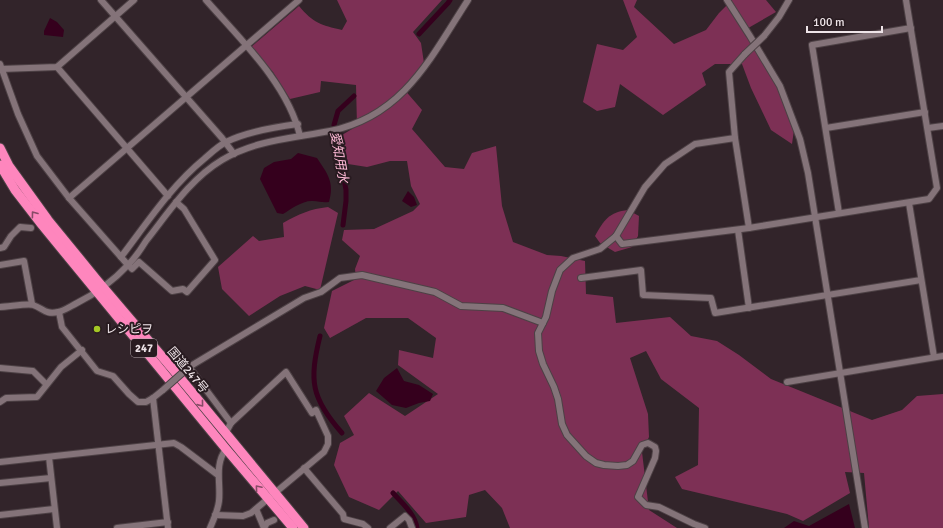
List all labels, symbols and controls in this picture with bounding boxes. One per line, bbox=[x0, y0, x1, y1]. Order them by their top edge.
scale bar bbox=[807, 8, 882, 34]
text: 100 m bbox=[813, 15, 845, 30]
water label: 愛知用水 bbox=[327, 130, 352, 186]
one-way arrow bbox=[31, 211, 38, 218]
place label: レシピヲ bbox=[105, 322, 153, 337]
marker: レシピヲ bbox=[92, 324, 102, 334]
road number: 247 bbox=[131, 339, 157, 357]
street label: 国道247号 bbox=[164, 344, 211, 396]
one-way arrow bbox=[196, 399, 203, 406]
one-way arrow bbox=[256, 485, 263, 492]

